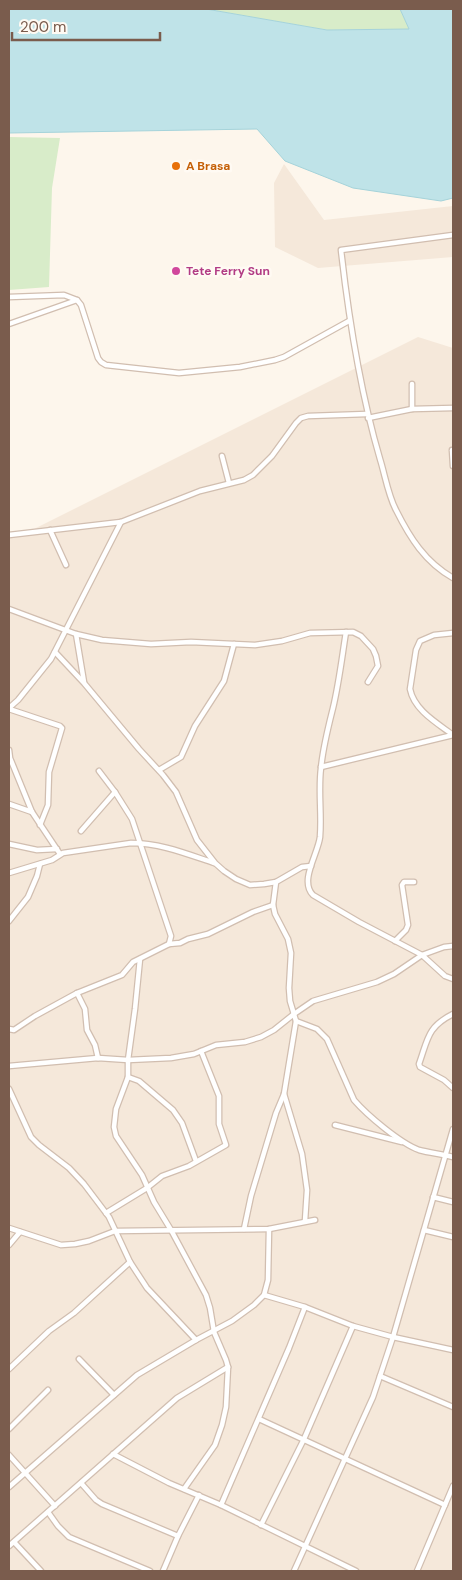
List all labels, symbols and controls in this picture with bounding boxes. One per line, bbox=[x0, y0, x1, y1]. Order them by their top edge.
scale bar bbox=[12, 10, 160, 42]
text: 200 m bbox=[20, 17, 66, 37]
place label: A Brasa bbox=[186, 158, 230, 174]
marker: A Brasa bbox=[170, 160, 182, 172]
place label: Tete Ferry Sun bbox=[186, 263, 270, 279]
marker: Tete Ferry Sun bbox=[170, 265, 182, 277]

